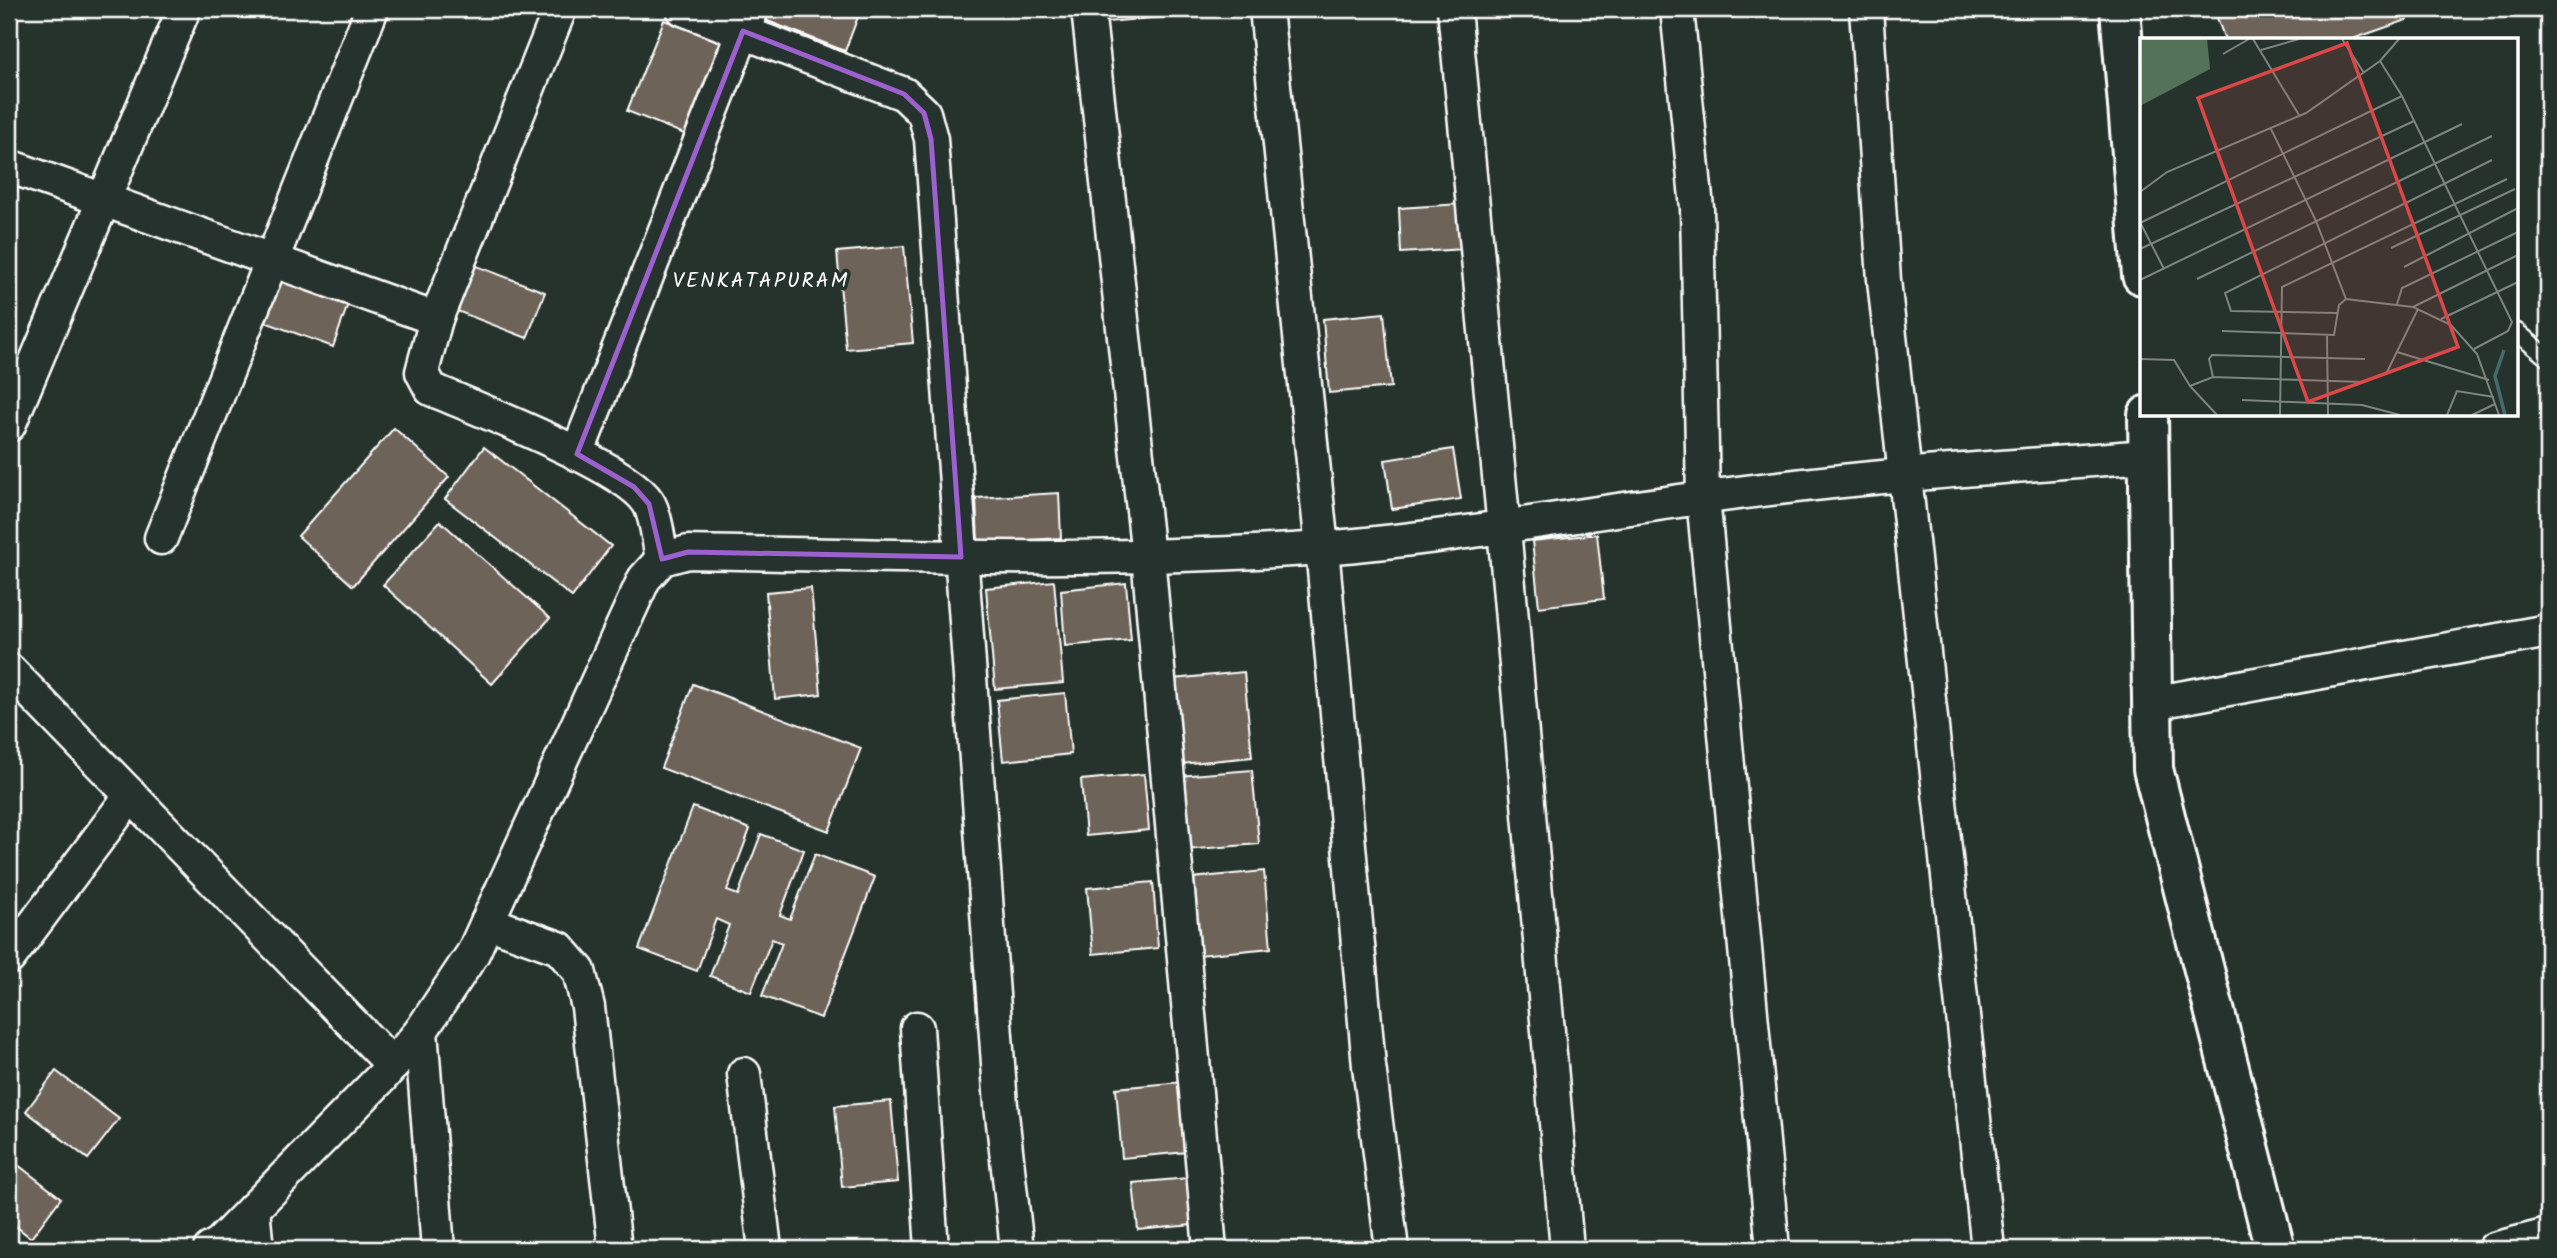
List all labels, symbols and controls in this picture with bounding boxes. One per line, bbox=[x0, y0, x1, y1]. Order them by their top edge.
inset map bbox=[2140, 38, 2518, 416]
district label: VENKATAPURAM bbox=[673, 265, 849, 298]

